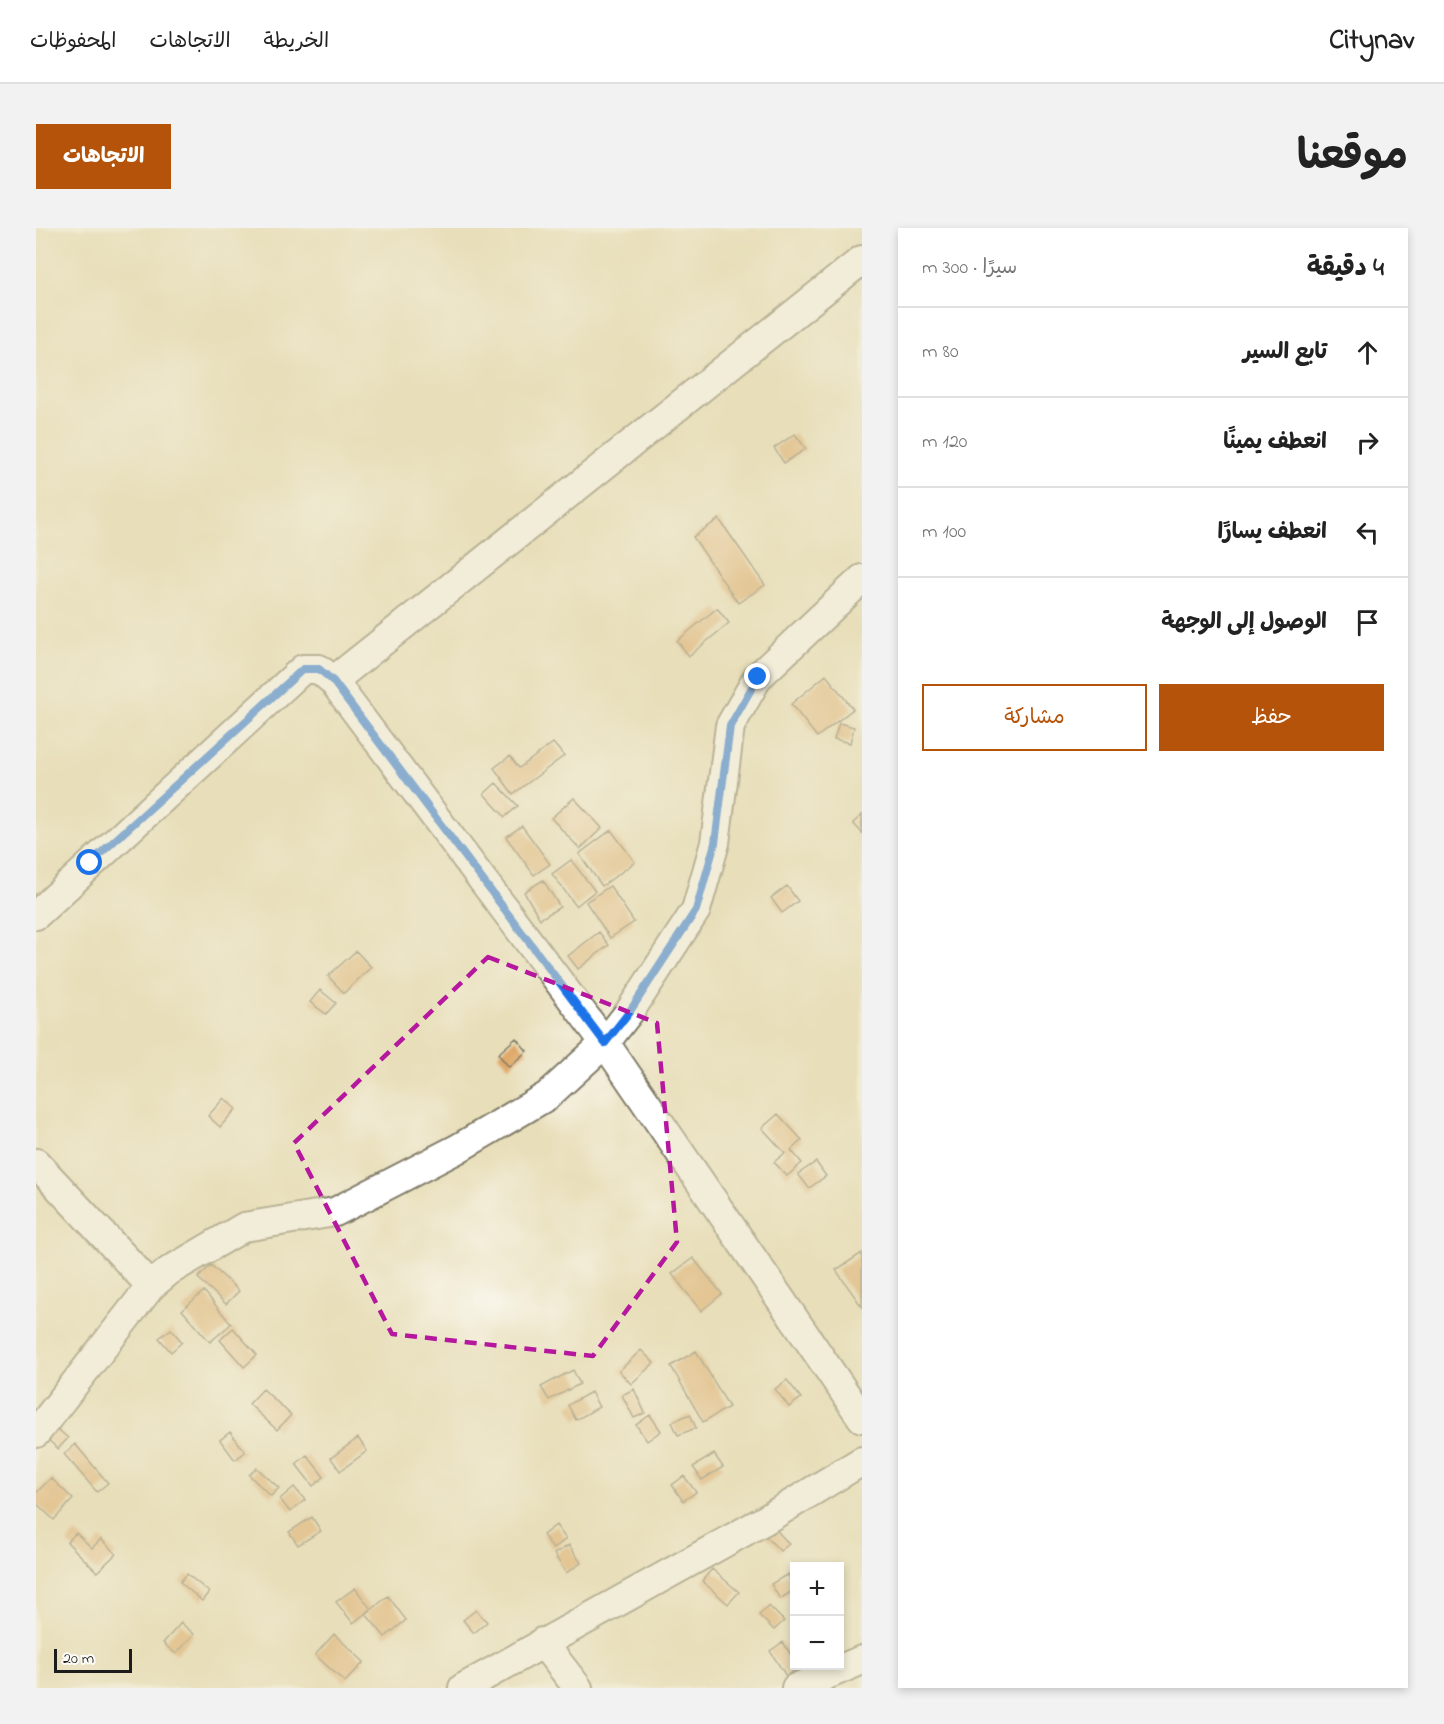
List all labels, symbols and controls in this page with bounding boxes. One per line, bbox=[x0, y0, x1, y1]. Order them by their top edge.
text: Citynav bbox=[1329, 21, 1414, 62]
text: المحفوظات bbox=[30, 27, 116, 57]
text: الاتجاهات bbox=[149, 27, 231, 57]
text: الخريطة bbox=[264, 27, 329, 57]
button: الاتجاهات bbox=[36, 124, 171, 189]
text: موقعنا bbox=[1297, 127, 1408, 188]
text: 4 دقيقة bbox=[1307, 250, 1384, 288]
text: سيرًا · 300 m bbox=[922, 254, 1017, 283]
icon: ahead bbox=[1351, 336, 1384, 369]
text: تابع السير bbox=[1243, 337, 1327, 369]
text: 80 m bbox=[922, 338, 959, 367]
icon: right bbox=[1351, 426, 1384, 459]
text: انعطف يمينًا bbox=[1223, 427, 1327, 459]
text: 120 m bbox=[922, 428, 967, 457]
icon: left bbox=[1351, 516, 1384, 549]
text: انعطف يسارًا bbox=[1218, 517, 1327, 549]
text: 100 m bbox=[922, 518, 966, 547]
icon: arrive bbox=[1351, 606, 1384, 639]
text: الوصول إلى الوجهة bbox=[1161, 607, 1327, 639]
route end bbox=[744, 663, 770, 689]
button: مشاركة bbox=[922, 684, 1147, 751]
button: حفظ bbox=[1159, 684, 1384, 751]
route start bbox=[76, 849, 102, 875]
map controls bbox=[790, 1562, 844, 1670]
button: + bbox=[790, 1562, 844, 1616]
button: − bbox=[790, 1616, 844, 1670]
scale bar bbox=[54, 1646, 132, 1674]
text: 20 m bbox=[63, 1647, 94, 1671]

